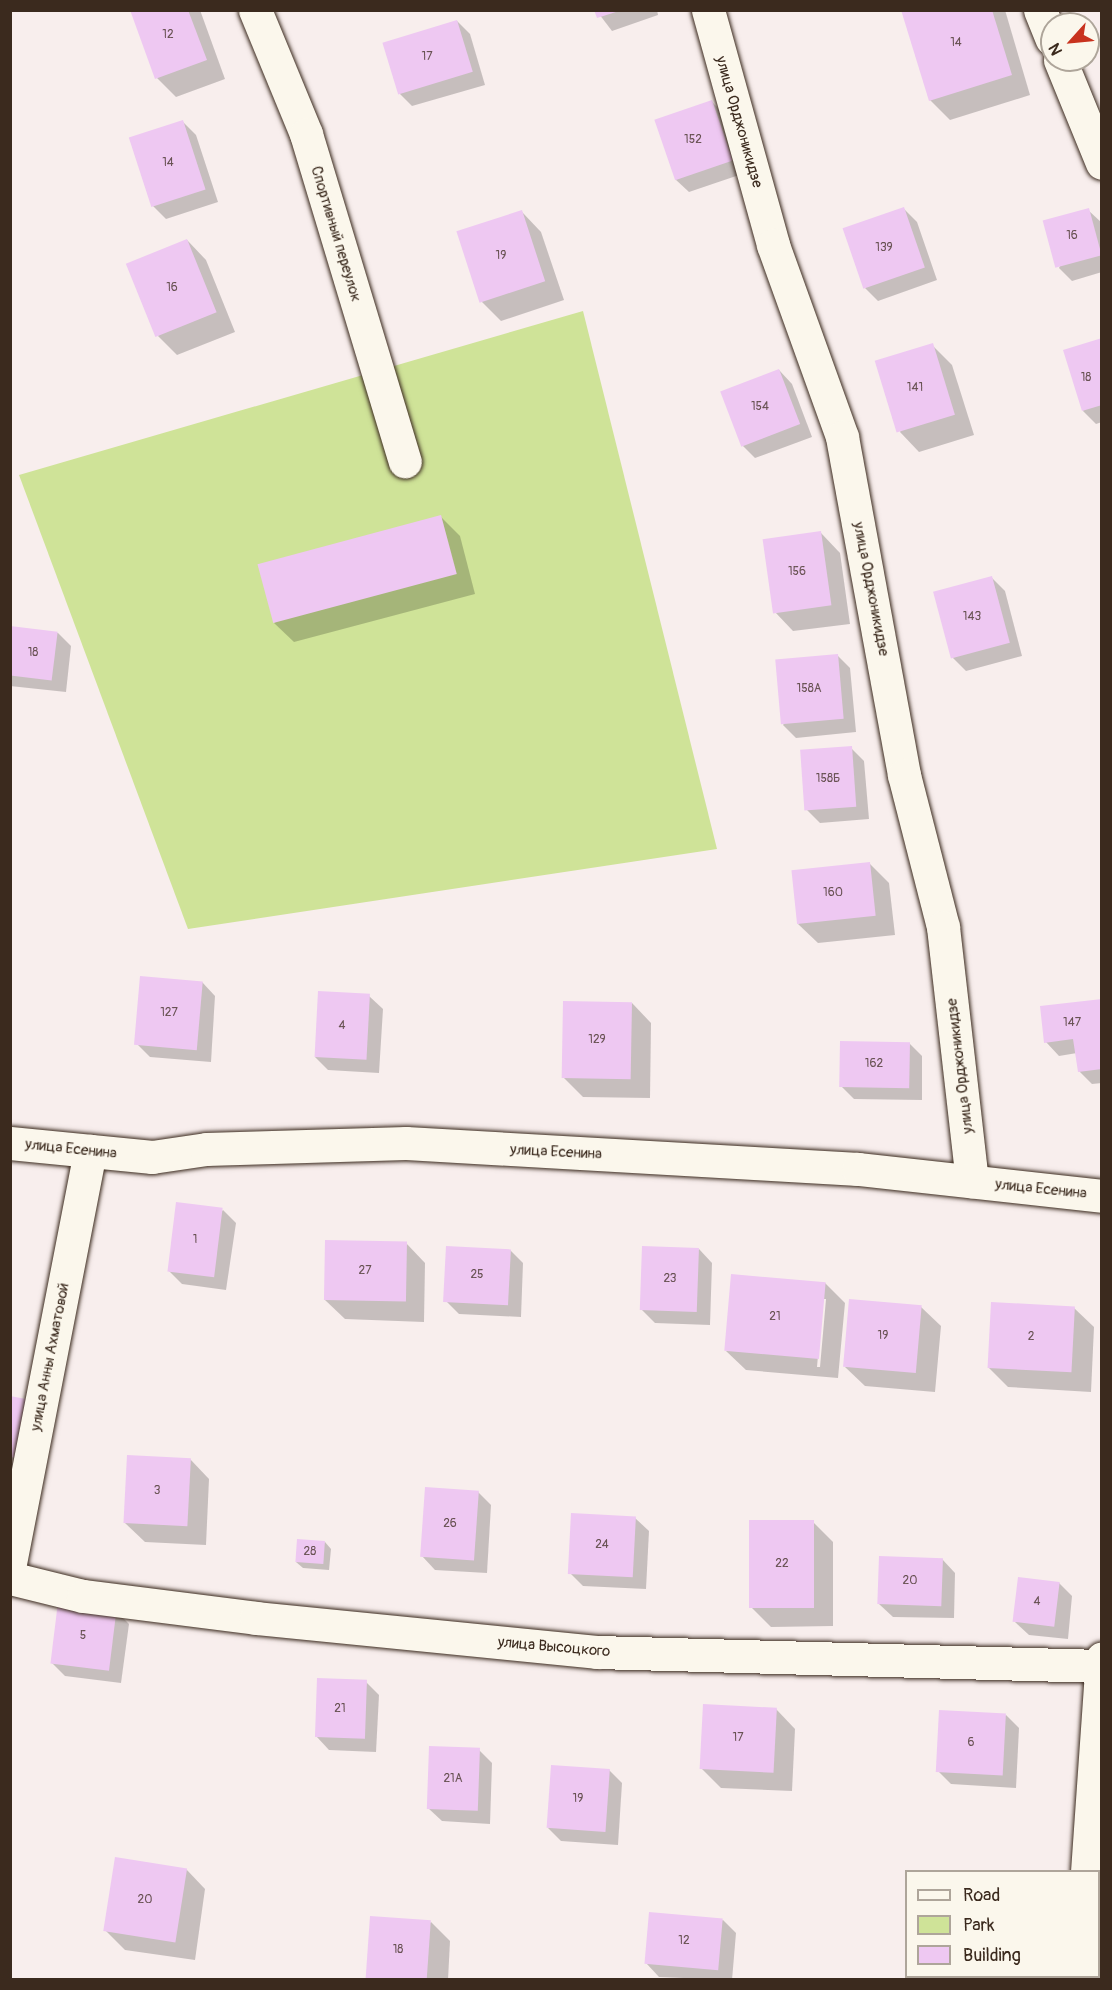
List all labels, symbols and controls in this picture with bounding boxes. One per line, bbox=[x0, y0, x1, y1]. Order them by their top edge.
north arrow bbox=[1040, 12, 1100, 72]
house number: 12 bbox=[162, 28, 174, 42]
house number: 14 bbox=[950, 36, 962, 50]
text: N bbox=[1044, 40, 1067, 59]
house number: 17 bbox=[421, 50, 433, 64]
street label: улица Орджоникидзе bbox=[712, 54, 766, 190]
house number: 152 bbox=[684, 133, 702, 147]
house number: 14 bbox=[162, 156, 174, 170]
street label: Спортивный переулок bbox=[307, 164, 365, 304]
house number: 16 bbox=[1066, 229, 1078, 243]
house number: 139 bbox=[875, 241, 893, 255]
house number: 19 bbox=[496, 249, 506, 263]
house number: 16 bbox=[166, 281, 178, 295]
house number: 18 bbox=[1081, 371, 1091, 385]
house number: 141 bbox=[907, 381, 923, 395]
house number: 154 bbox=[751, 400, 769, 414]
street label: улица Орджоникидзе bbox=[849, 521, 893, 657]
house number: 156 bbox=[788, 565, 806, 579]
house number: 143 bbox=[963, 610, 981, 624]
house number: 18 bbox=[28, 646, 38, 660]
house number: 158А bbox=[796, 682, 822, 696]
house number: 158Б bbox=[816, 772, 840, 786]
house number: 160 bbox=[823, 886, 843, 900]
street label: улица Орджоникидзе bbox=[943, 997, 977, 1135]
house number: 127 bbox=[160, 1006, 178, 1020]
house number: 147 bbox=[1063, 1016, 1081, 1030]
house number: 4 bbox=[339, 1019, 345, 1033]
house number: 129 bbox=[588, 1033, 606, 1047]
house number: 162 bbox=[865, 1057, 883, 1071]
street label: улица Есенина bbox=[24, 1135, 118, 1163]
street label: улица Есенина bbox=[510, 1141, 602, 1163]
street label: улица Есенина bbox=[994, 1175, 1088, 1203]
house number: 1 bbox=[193, 1233, 197, 1247]
house number: 27 bbox=[358, 1264, 372, 1278]
house number: 25 bbox=[470, 1268, 484, 1282]
house number: 23 bbox=[663, 1272, 677, 1286]
street label: улица Анны Ахматовой bbox=[27, 1281, 73, 1433]
house number: 21 bbox=[769, 1310, 781, 1324]
house number: 19 bbox=[878, 1329, 888, 1343]
house number: 2 bbox=[1028, 1330, 1034, 1344]
house number: 3 bbox=[154, 1484, 160, 1498]
house number: 26 bbox=[443, 1517, 457, 1531]
house number: 24 bbox=[595, 1538, 609, 1552]
house number: 28 bbox=[304, 1545, 316, 1559]
house number: 22 bbox=[775, 1557, 789, 1571]
house number: 20 bbox=[903, 1574, 917, 1588]
house number: 4 bbox=[1034, 1595, 1040, 1609]
house number: 5 bbox=[80, 1629, 86, 1643]
street label: улица Высоцкого bbox=[497, 1633, 611, 1661]
house number: 21 bbox=[334, 1702, 346, 1716]
house number: 17 bbox=[732, 1731, 744, 1745]
house number: 6 bbox=[968, 1736, 974, 1750]
house number: 21А bbox=[443, 1772, 463, 1786]
house number: 19 bbox=[573, 1792, 583, 1806]
legend bbox=[905, 1870, 1100, 1978]
text: Road bbox=[963, 1884, 1000, 1907]
house number: 20 bbox=[138, 1893, 152, 1907]
text: Park bbox=[963, 1914, 995, 1937]
house number: 12 bbox=[678, 1934, 690, 1948]
house number: 18 bbox=[393, 1943, 403, 1957]
text: Building bbox=[963, 1944, 1021, 1967]

